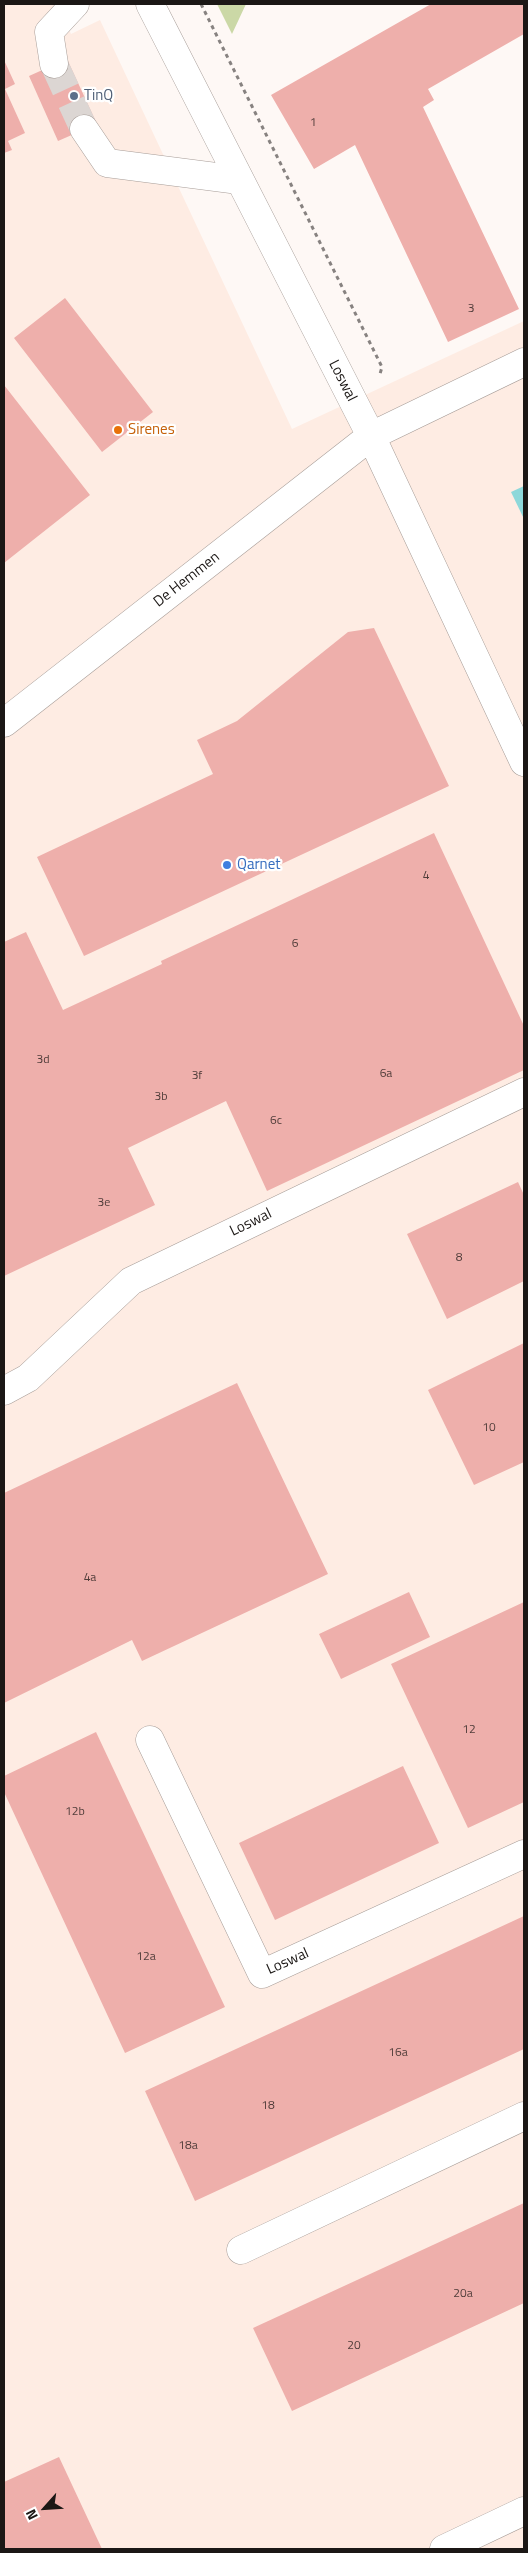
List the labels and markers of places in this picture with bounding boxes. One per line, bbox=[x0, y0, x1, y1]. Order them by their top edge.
place label: TinQ bbox=[84, 87, 113, 105]
marker: TinQ bbox=[68, 90, 80, 102]
place label: Sirenes bbox=[128, 421, 175, 439]
marker: Sirenes bbox=[112, 424, 124, 436]
place label: Qarnet bbox=[237, 856, 280, 874]
marker: Qarnet bbox=[221, 859, 233, 871]

